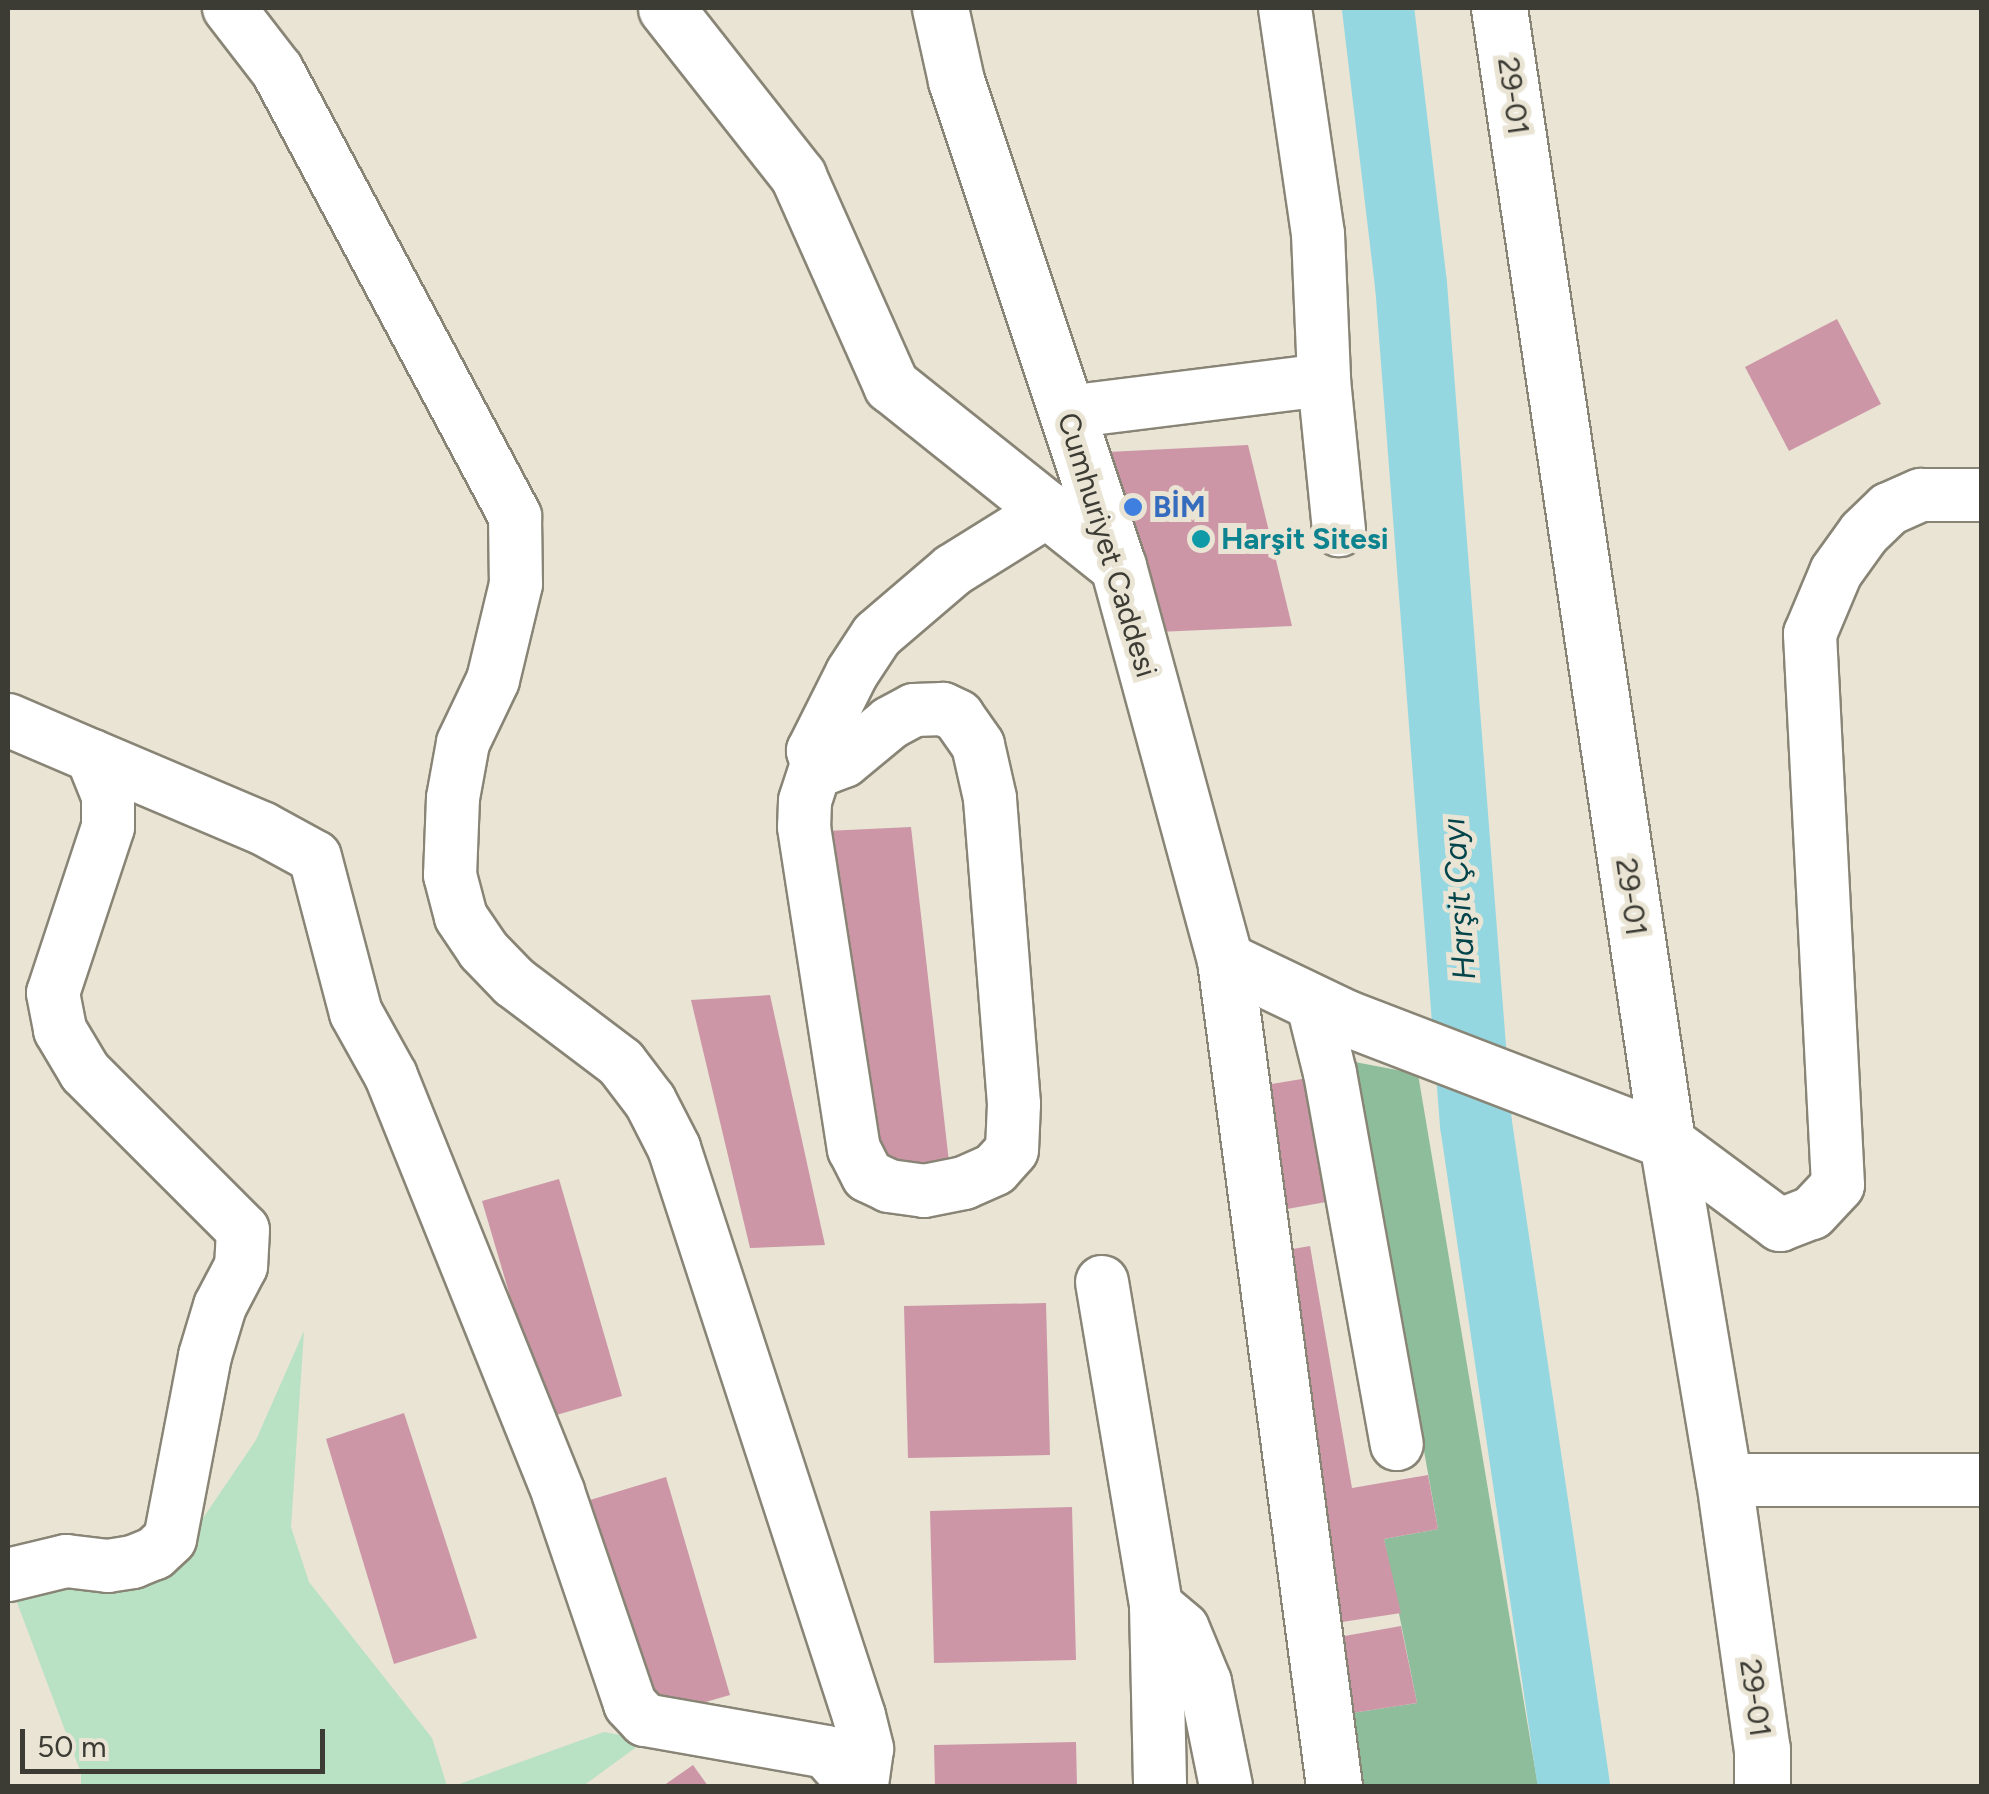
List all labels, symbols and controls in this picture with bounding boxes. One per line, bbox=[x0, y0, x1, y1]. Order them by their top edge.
street label: 29-01 bbox=[1490, 55, 1536, 137]
street label: Cumhuriyet Caddesi bbox=[1050, 409, 1164, 681]
place label: BİM bbox=[1153, 489, 1206, 525]
marker: BİM bbox=[1122, 496, 1144, 518]
place label: Harşit Sitesi bbox=[1221, 521, 1389, 557]
marker: Harşit Sitesi bbox=[1190, 528, 1212, 550]
water label: Harşit Çayı bbox=[1434, 817, 1484, 981]
street label: 29-01 bbox=[1608, 856, 1654, 938]
street label: 29-01 bbox=[1732, 1657, 1778, 1739]
scale bar bbox=[25, 1709, 330, 1771]
text: 50 m bbox=[37, 1728, 106, 1765]

